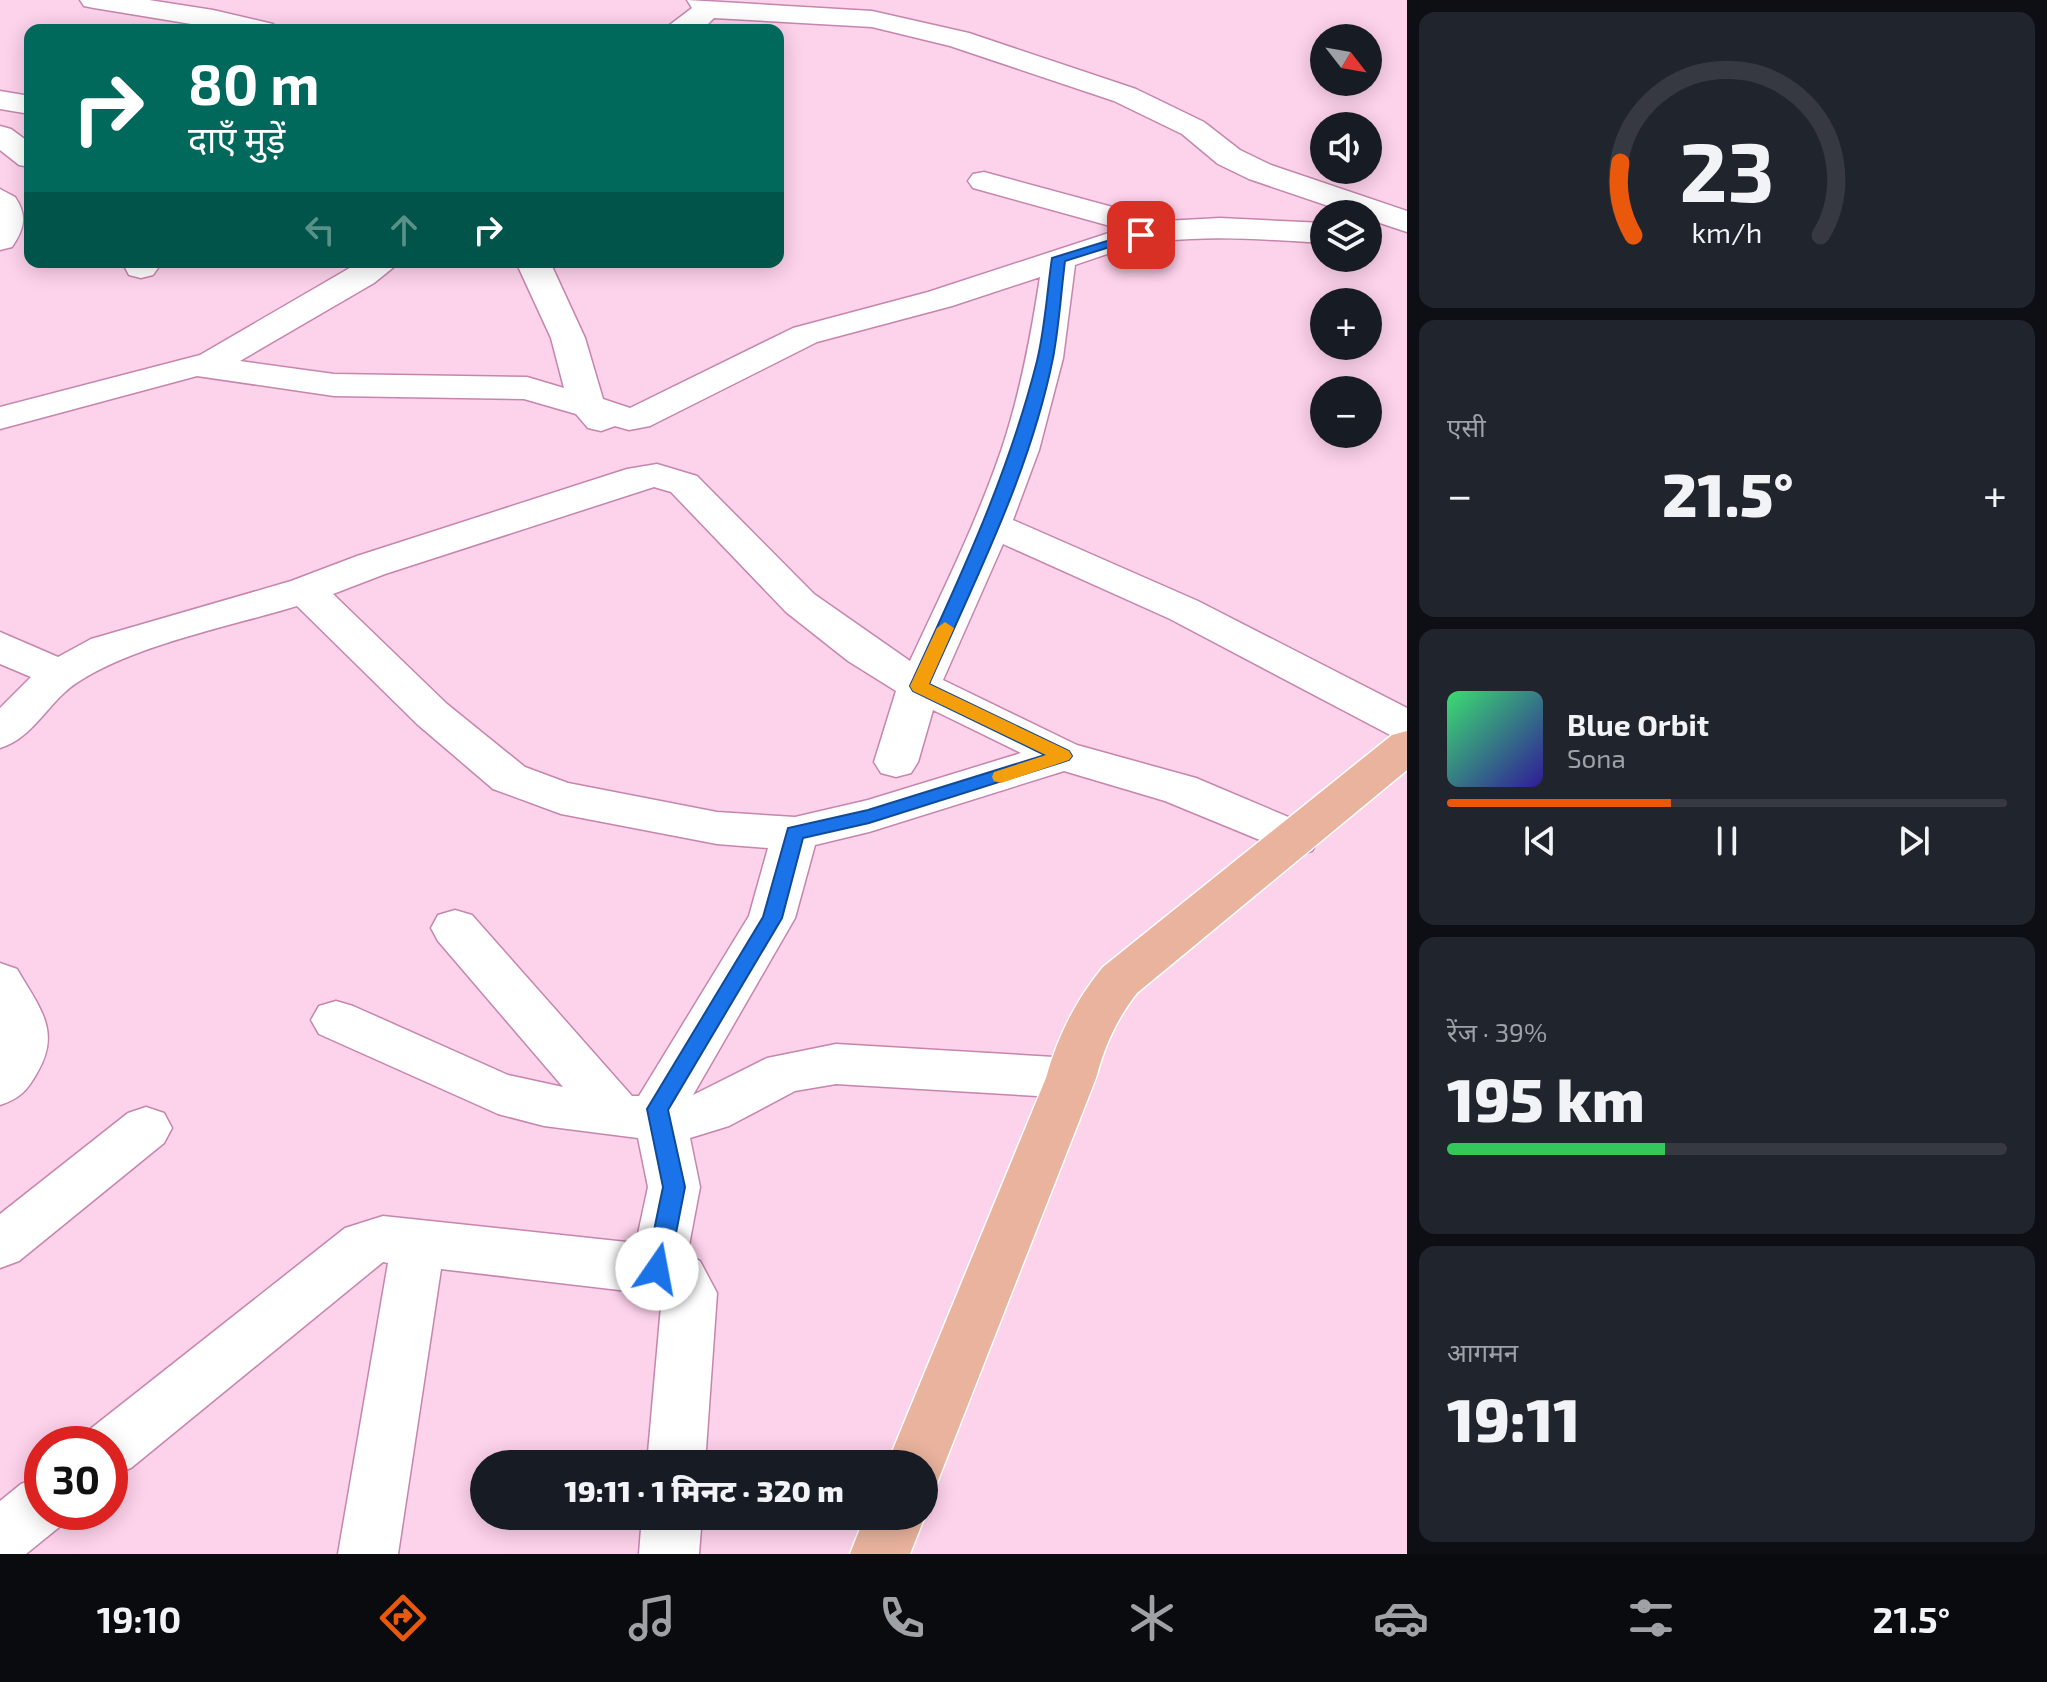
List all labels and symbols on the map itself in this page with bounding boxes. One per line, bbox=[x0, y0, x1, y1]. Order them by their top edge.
north arrow bbox=[1310, 24, 1382, 96]
pin bbox=[1107, 201, 1175, 269]
position arrow bbox=[615, 1227, 699, 1311]
speed limit sign: 30 bbox=[24, 1426, 128, 1530]

